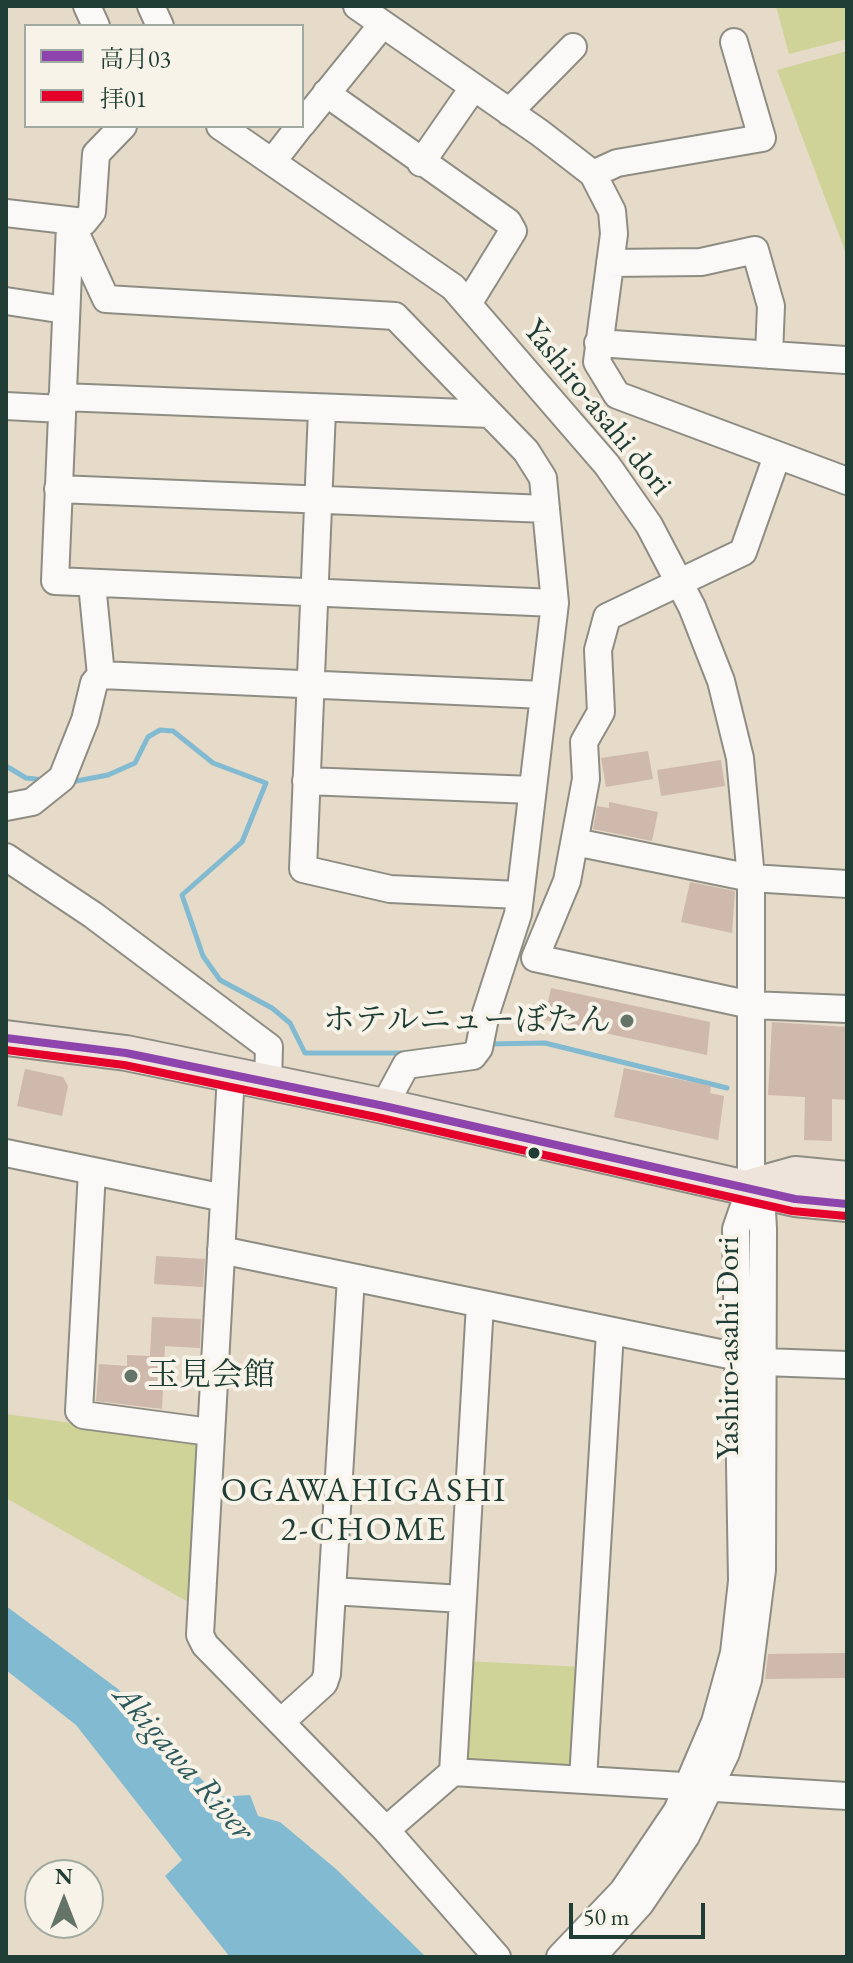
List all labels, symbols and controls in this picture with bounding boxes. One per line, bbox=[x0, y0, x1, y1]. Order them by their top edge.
legend bbox=[24, 24, 304, 128]
text: 高月03 bbox=[100, 43, 171, 74]
text: 拝01 bbox=[100, 83, 147, 114]
street label: Yashiro-asahi dori bbox=[514, 312, 680, 504]
place label: ホテルニューぼたん bbox=[323, 1002, 611, 1040]
marker: ホテルニューぼたん bbox=[618, 1012, 636, 1030]
unlabelled marker bbox=[526, 1145, 542, 1161]
street label: Yashiro-asahi Dori bbox=[710, 1236, 748, 1460]
place label: 玉見会館 bbox=[147, 1357, 275, 1395]
marker: 玉見会館 bbox=[122, 1367, 140, 1385]
district label: OGAWAHIGASHI 2-CHOME bbox=[221, 1472, 507, 1552]
water label: Akigawa River bbox=[104, 1676, 262, 1850]
north arrow bbox=[24, 1859, 104, 1939]
text: N bbox=[55, 1862, 73, 1891]
scale bar bbox=[573, 1887, 709, 1937]
text: 50 m bbox=[583, 1901, 630, 1932]

